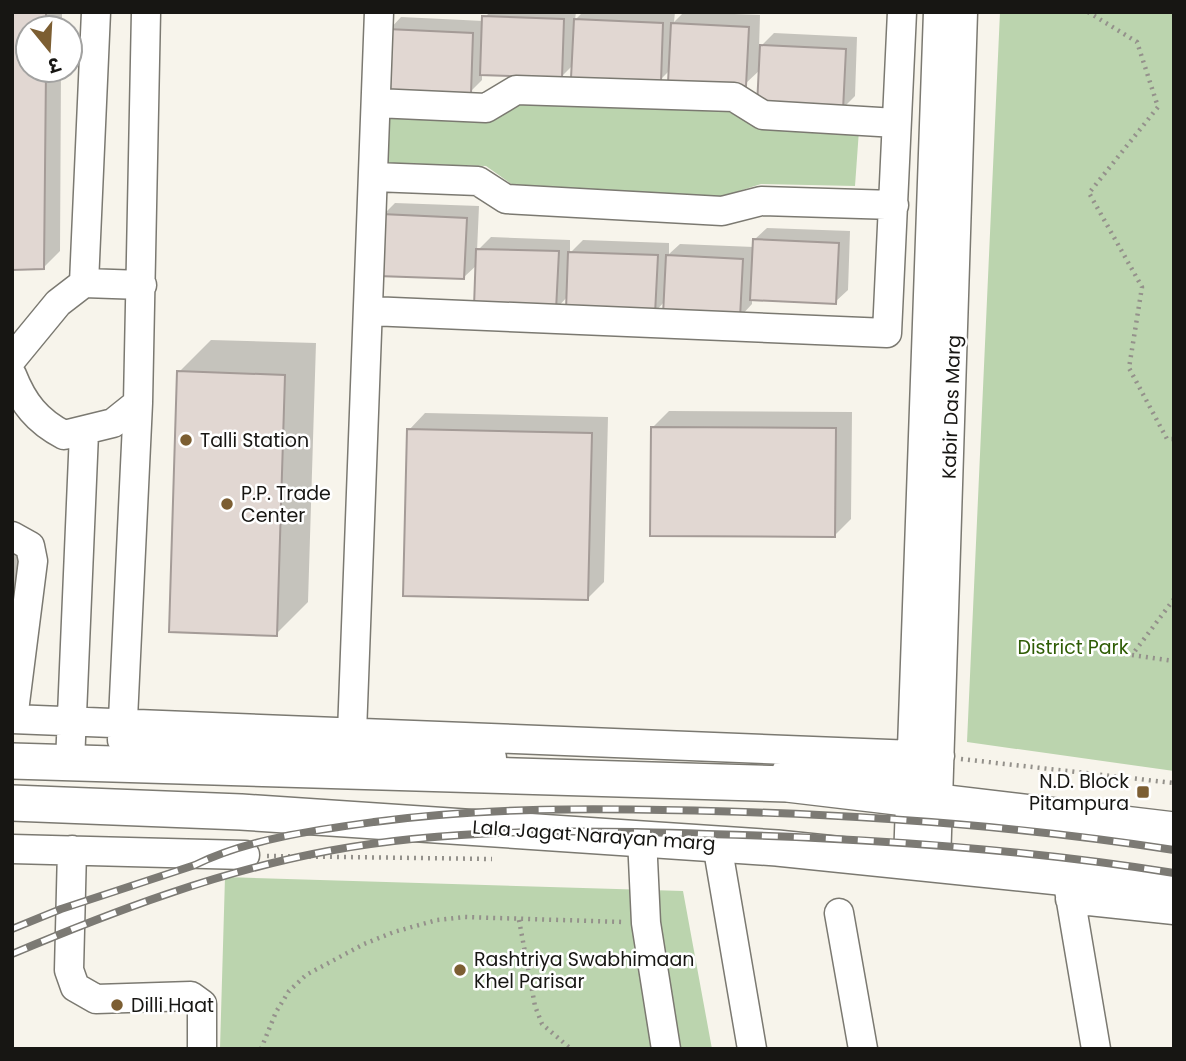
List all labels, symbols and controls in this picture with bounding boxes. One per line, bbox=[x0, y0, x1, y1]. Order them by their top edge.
north arrow bbox=[14, 14, 84, 84]
text: उ bbox=[44, 50, 64, 80]
street label: Kabir Das Marg bbox=[935, 334, 968, 480]
place label: Talli Station bbox=[200, 427, 309, 454]
marker: Talli Station bbox=[178, 432, 194, 448]
place label: P.P. Trade Center bbox=[241, 480, 331, 529]
marker: P.P. Trade Center bbox=[219, 496, 235, 512]
park label: District Park bbox=[1018, 634, 1129, 661]
place label: N.D. Block Pitampura bbox=[1029, 768, 1129, 817]
marker: N.D. Block Pitampura bbox=[1135, 784, 1151, 800]
street label: Lala Jagat Narayan marg bbox=[472, 814, 716, 857]
place label: Rashtriya Swabhimaan Khel Parisar bbox=[474, 946, 694, 995]
marker: Rashtriya Swabhimaan Khel Parisar bbox=[452, 962, 468, 978]
place label: Dilli Haat bbox=[131, 992, 214, 1019]
marker: Dilli Haat bbox=[109, 997, 125, 1013]

